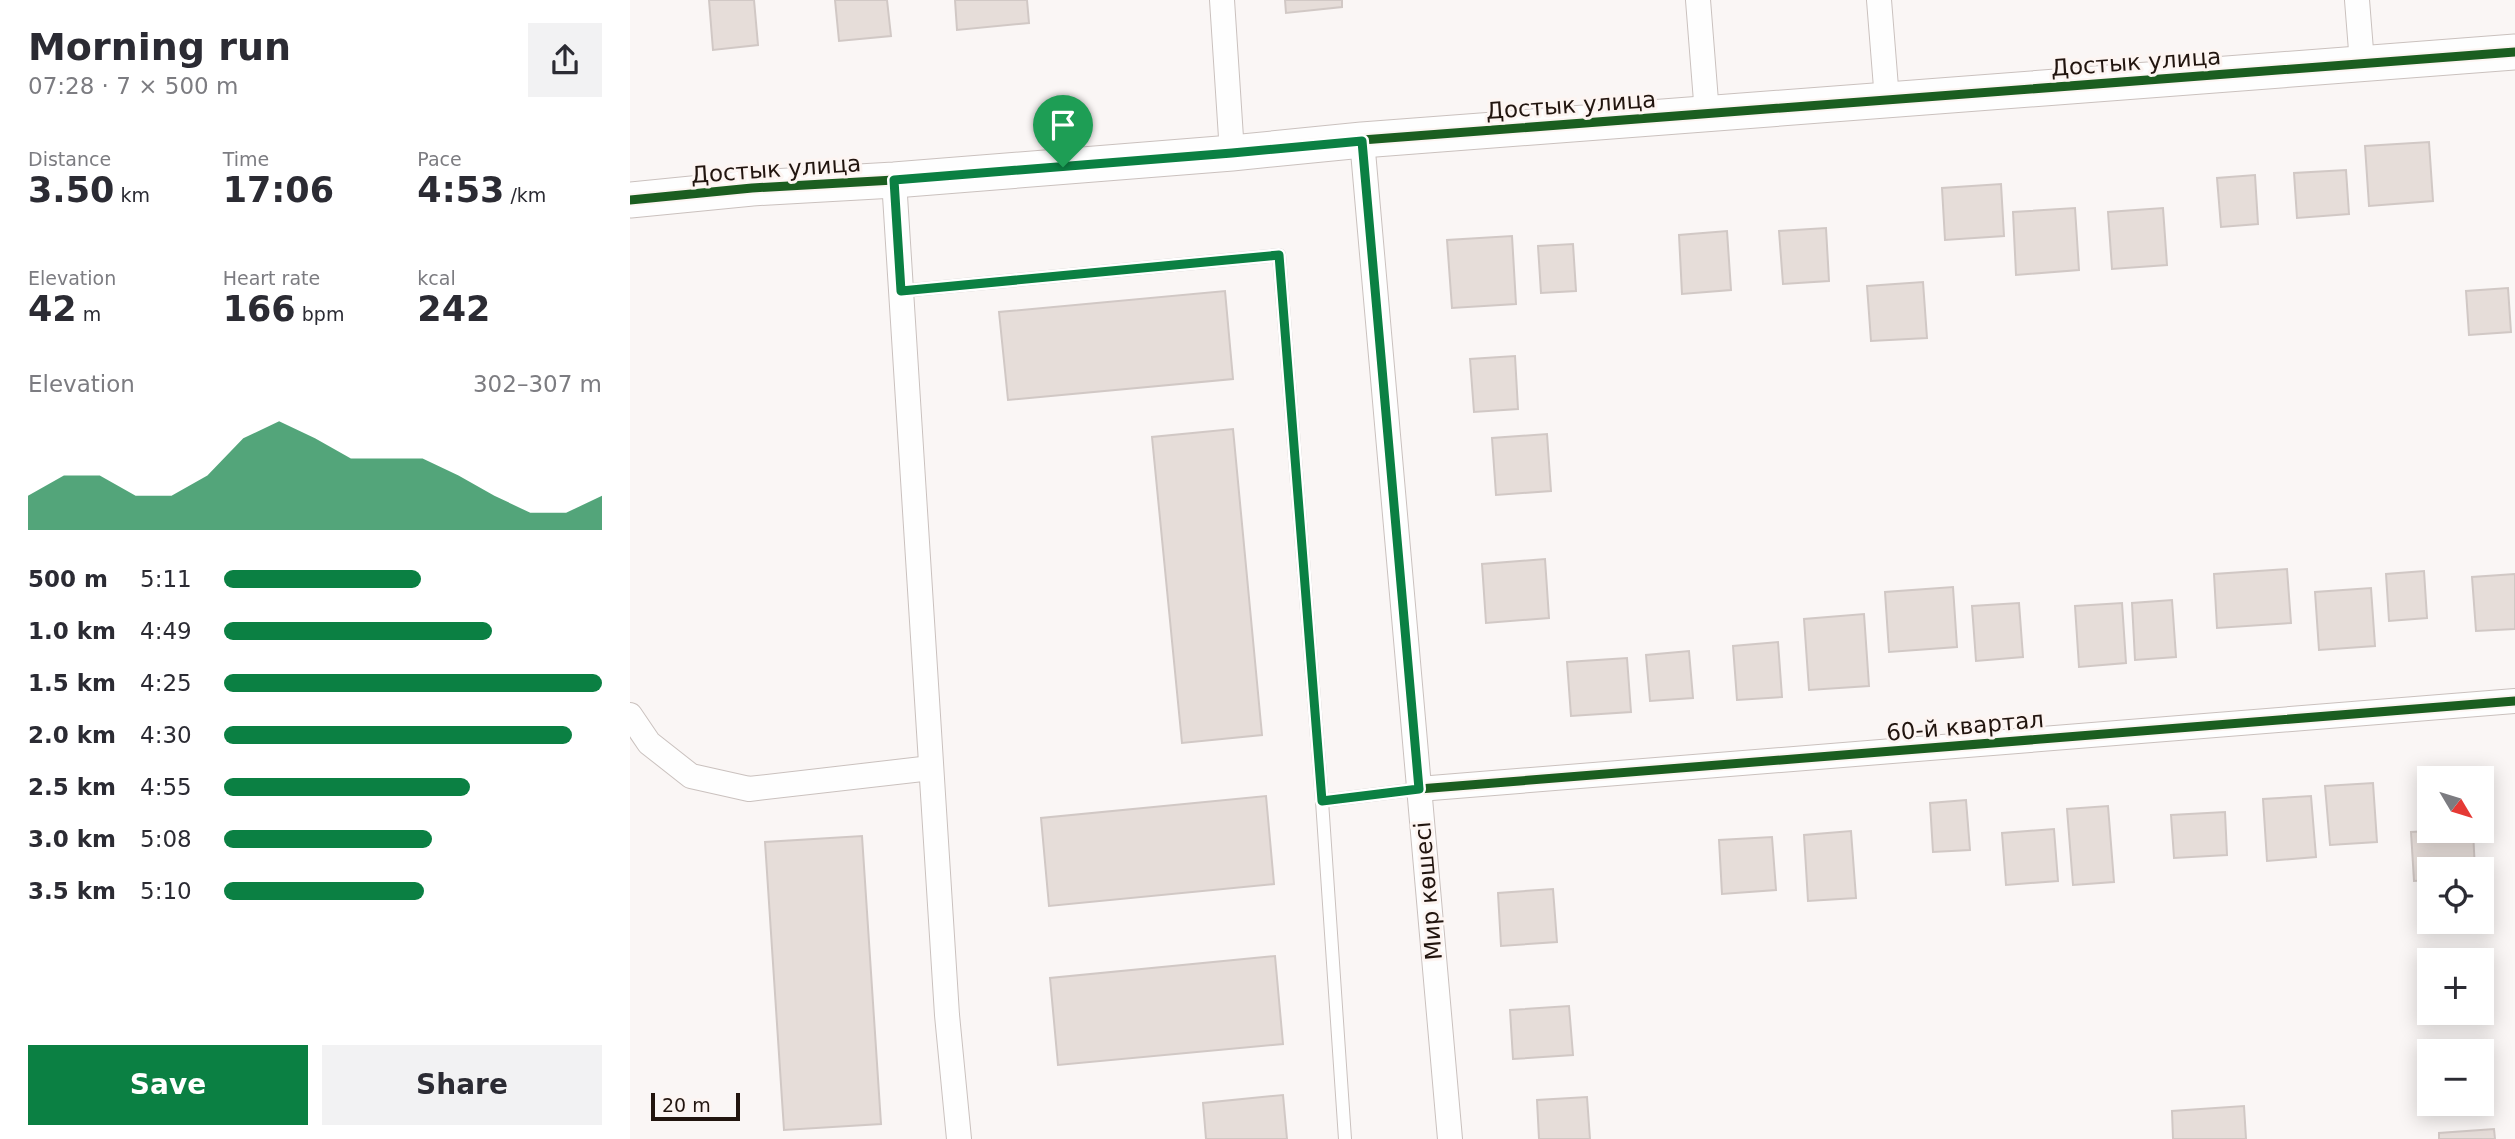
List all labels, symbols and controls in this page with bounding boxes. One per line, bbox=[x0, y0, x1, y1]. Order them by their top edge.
button: share bbox=[528, 23, 602, 97]
text: Morning run bbox=[28, 25, 291, 69]
street label: Достык улица bbox=[2050, 43, 2222, 81]
text: 07:28 · 7 × 500 m bbox=[28, 73, 238, 99]
street label: Достык улица bbox=[1485, 86, 1657, 124]
pin bbox=[1033, 95, 1093, 167]
icon: arrive bbox=[1044, 106, 1082, 144]
text: Distance bbox=[28, 148, 111, 170]
text: Time bbox=[223, 148, 269, 170]
text: Pace bbox=[417, 148, 462, 170]
street label: Достык улица bbox=[690, 150, 862, 188]
text: 3.50 bbox=[28, 170, 114, 210]
text: 17:06 bbox=[223, 170, 334, 210]
text: 4:53 bbox=[417, 170, 504, 210]
text: km bbox=[114, 184, 150, 206]
text: /km bbox=[504, 184, 546, 206]
text: Elevation bbox=[28, 267, 116, 289]
text: Heart rate bbox=[223, 267, 320, 289]
text: kcal bbox=[417, 267, 456, 289]
text: 42 bbox=[28, 289, 77, 329]
text: 166 bbox=[223, 289, 296, 329]
text: 242 bbox=[417, 289, 490, 329]
text: m bbox=[77, 303, 101, 325]
text: bpm bbox=[296, 303, 344, 325]
text: Elevation bbox=[28, 371, 135, 397]
text: 302–307 m bbox=[473, 371, 602, 397]
text: 500 m bbox=[28, 566, 108, 592]
text: 5:11 bbox=[140, 566, 192, 592]
text: 1.0 km bbox=[28, 618, 116, 644]
text: 4:49 bbox=[140, 618, 192, 644]
text: 1.5 km bbox=[28, 670, 116, 696]
text: 4:25 bbox=[140, 670, 192, 696]
street label: 60-й квартал bbox=[1885, 706, 2045, 746]
text: 2.0 km bbox=[28, 722, 116, 748]
text: 4:30 bbox=[140, 722, 192, 748]
north arrow bbox=[2417, 766, 2494, 844]
map controls bbox=[2417, 766, 2494, 1116]
text: 2.5 km bbox=[28, 774, 116, 800]
text: 4:55 bbox=[140, 774, 192, 800]
street label: Мир көшесі bbox=[1409, 821, 1447, 961]
text: 3.0 km bbox=[28, 826, 116, 852]
text: 5:08 bbox=[140, 826, 192, 852]
button: locate bbox=[2417, 857, 2494, 934]
text: 3.5 km bbox=[28, 878, 116, 904]
text: 5:10 bbox=[140, 878, 192, 904]
button: + bbox=[2417, 948, 2494, 1025]
button: − bbox=[2417, 1039, 2494, 1116]
button: Save bbox=[28, 1045, 308, 1125]
button: Share bbox=[322, 1045, 602, 1125]
scale bar bbox=[651, 1090, 740, 1122]
text: 20 m bbox=[662, 1094, 711, 1116]

